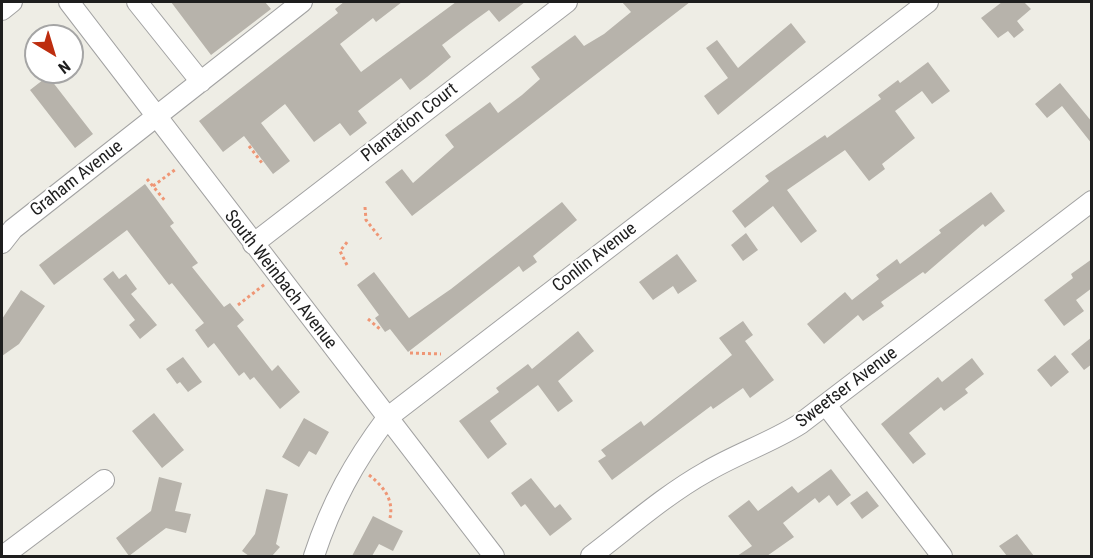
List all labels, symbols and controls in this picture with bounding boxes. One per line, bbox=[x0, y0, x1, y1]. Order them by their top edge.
north arrow bbox=[24, 24, 84, 84]
text: N bbox=[54, 56, 74, 77]
street label: Plantation Court bbox=[358, 79, 462, 167]
street label: Graham Avenue bbox=[27, 136, 127, 222]
street label: South Weinbach Avenue bbox=[219, 206, 341, 354]
street label: Conlin Avenue bbox=[549, 218, 641, 298]
street label: Sweetser Avenue bbox=[792, 343, 902, 433]

